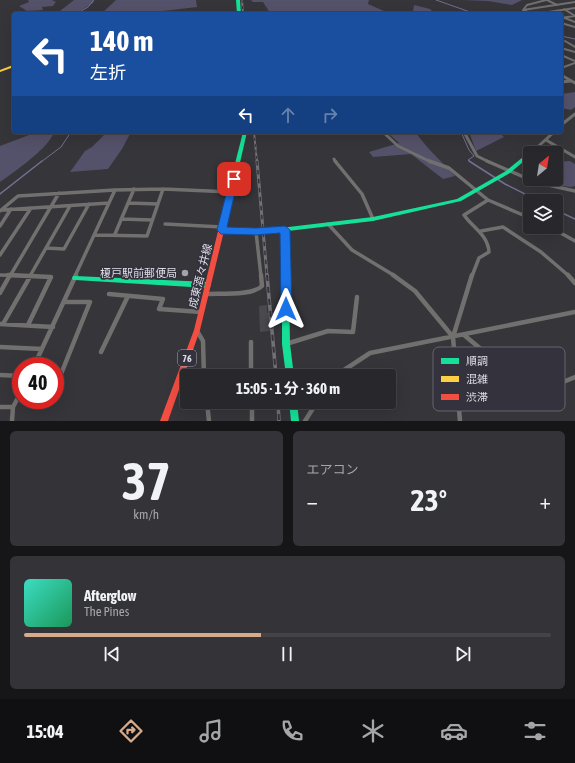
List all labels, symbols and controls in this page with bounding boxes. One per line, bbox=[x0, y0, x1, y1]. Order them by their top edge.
text: 140 m bbox=[90, 25, 153, 57]
icon: left bbox=[24, 28, 76, 80]
text: 左折 bbox=[90, 62, 126, 83]
icon: left bbox=[235, 104, 257, 126]
icon: ahead bbox=[277, 104, 299, 126]
icon: right bbox=[319, 104, 341, 126]
north arrow bbox=[523, 146, 563, 186]
map controls bbox=[523, 146, 563, 234]
pin bbox=[217, 162, 251, 196]
icon: arrive bbox=[223, 168, 245, 190]
button: layers bbox=[523, 194, 563, 234]
street label: 成東酒々井線 bbox=[186, 243, 214, 309]
place label: 榎戸駅前郵便局 bbox=[100, 267, 177, 279]
marker: 榎戸駅前郵便局 bbox=[180, 268, 190, 278]
position arrow bbox=[265, 288, 307, 330]
legend bbox=[433, 347, 565, 411]
road number: 76 bbox=[178, 350, 196, 366]
text: 順調 bbox=[466, 355, 488, 367]
speed limit sign: 40 bbox=[12, 357, 64, 409]
text: 混雑 bbox=[466, 373, 488, 385]
text: 15:05 · 1 分 · 360 m bbox=[236, 380, 340, 397]
text: 渋滞 bbox=[466, 391, 488, 403]
text: 37 bbox=[122, 451, 171, 511]
text: エアコン bbox=[307, 462, 359, 477]
text: 23° bbox=[411, 483, 447, 517]
text: − bbox=[307, 488, 318, 514]
text: + bbox=[540, 488, 551, 514]
text: km/h bbox=[133, 507, 159, 522]
text: Afterglow bbox=[84, 587, 137, 604]
text: The Pines bbox=[84, 604, 129, 619]
icon: previous bbox=[101, 643, 123, 665]
icon: pause bbox=[276, 643, 298, 665]
icon: next bbox=[452, 643, 474, 665]
icon: directions bbox=[117, 717, 145, 745]
icon: music bbox=[197, 717, 225, 745]
icon: phone bbox=[278, 717, 306, 745]
icon: climate bbox=[359, 717, 387, 745]
icon: car bbox=[440, 717, 468, 745]
icon: filters bbox=[521, 717, 549, 745]
text: 15:04 bbox=[26, 721, 64, 742]

